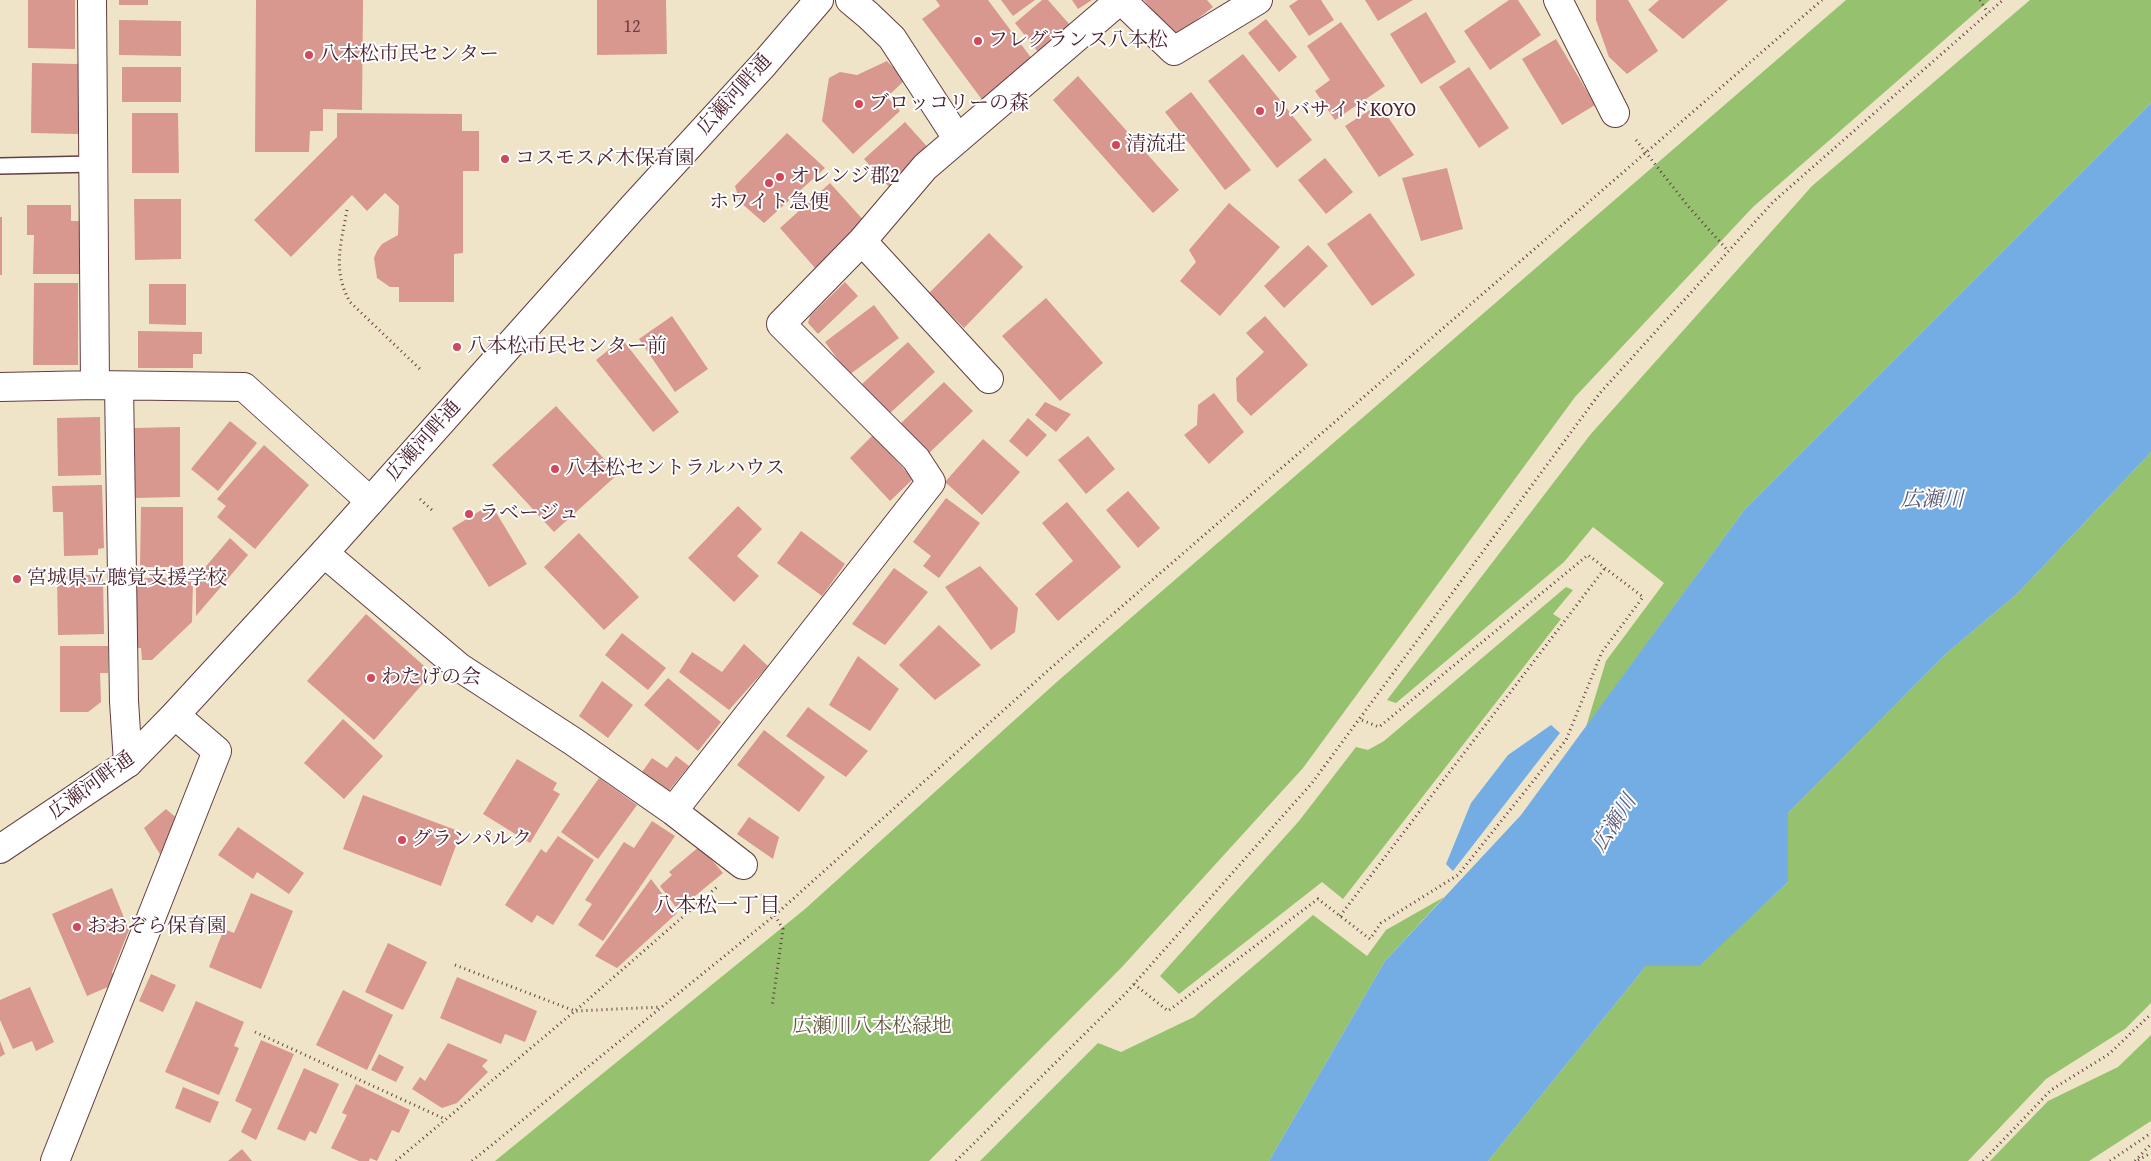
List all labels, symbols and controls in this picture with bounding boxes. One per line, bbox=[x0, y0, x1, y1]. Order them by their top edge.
house number: 12 bbox=[623, 16, 641, 38]
place label: フレグランス八本松 bbox=[988, 29, 1168, 53]
marker: フレグランス八本松 bbox=[972, 35, 984, 47]
place label: 八本松市民センター bbox=[319, 43, 499, 67]
marker: 八本松市民センター bbox=[303, 49, 315, 61]
street label: 広瀬河畔通 bbox=[693, 50, 777, 140]
place label: ブロッコリーの森 bbox=[869, 92, 1029, 116]
marker: ブロッコリーの森 bbox=[853, 98, 865, 110]
place label: リバサイドKOYO bbox=[1270, 99, 1416, 123]
marker: リバサイドKOYO bbox=[1254, 105, 1266, 117]
place label: 清流荘 bbox=[1126, 133, 1186, 157]
marker: 清流荘 bbox=[1110, 139, 1122, 151]
place label: コスモス〆木保育園 bbox=[515, 147, 695, 171]
marker: コスモス〆木保育園 bbox=[499, 153, 511, 165]
place label: オレンジ郡2 bbox=[790, 165, 900, 189]
marker: オレンジ郡2 bbox=[774, 171, 786, 183]
marker: ホワイト急便 bbox=[763, 177, 775, 189]
place label: ホワイト急便 bbox=[709, 191, 829, 215]
place label: 八本松市民センター前 bbox=[467, 335, 667, 359]
marker: 八本松市民センター前 bbox=[451, 341, 463, 353]
street label: 広瀬河畔通 bbox=[382, 396, 466, 486]
place label: 八本松セントラルハウス bbox=[565, 457, 785, 481]
marker: 八本松セントラルハウス bbox=[549, 463, 561, 475]
water label: 広瀬川 bbox=[1901, 488, 1963, 514]
place label: ラベージュ bbox=[479, 502, 579, 526]
marker: ラベージュ bbox=[463, 508, 475, 520]
place label: 宮城県立聴覚支援学校 bbox=[27, 567, 227, 591]
marker: 宮城県立聴覚支援学校 bbox=[11, 573, 23, 585]
place label: わたげの会 bbox=[381, 666, 481, 690]
marker: わたげの会 bbox=[365, 672, 377, 684]
street label: 広瀬河畔通 bbox=[44, 747, 140, 825]
water label: 広瀬川 bbox=[1587, 791, 1643, 857]
place label: グランパルク bbox=[412, 828, 532, 852]
marker: グランパルク bbox=[396, 834, 408, 846]
district label: 八本松一丁目 bbox=[654, 894, 780, 920]
place label: おおぞら保育園 bbox=[87, 915, 227, 939]
marker: おおぞら保育園 bbox=[71, 921, 83, 933]
park label: 広瀬川八本松緑地 bbox=[792, 1015, 952, 1039]

